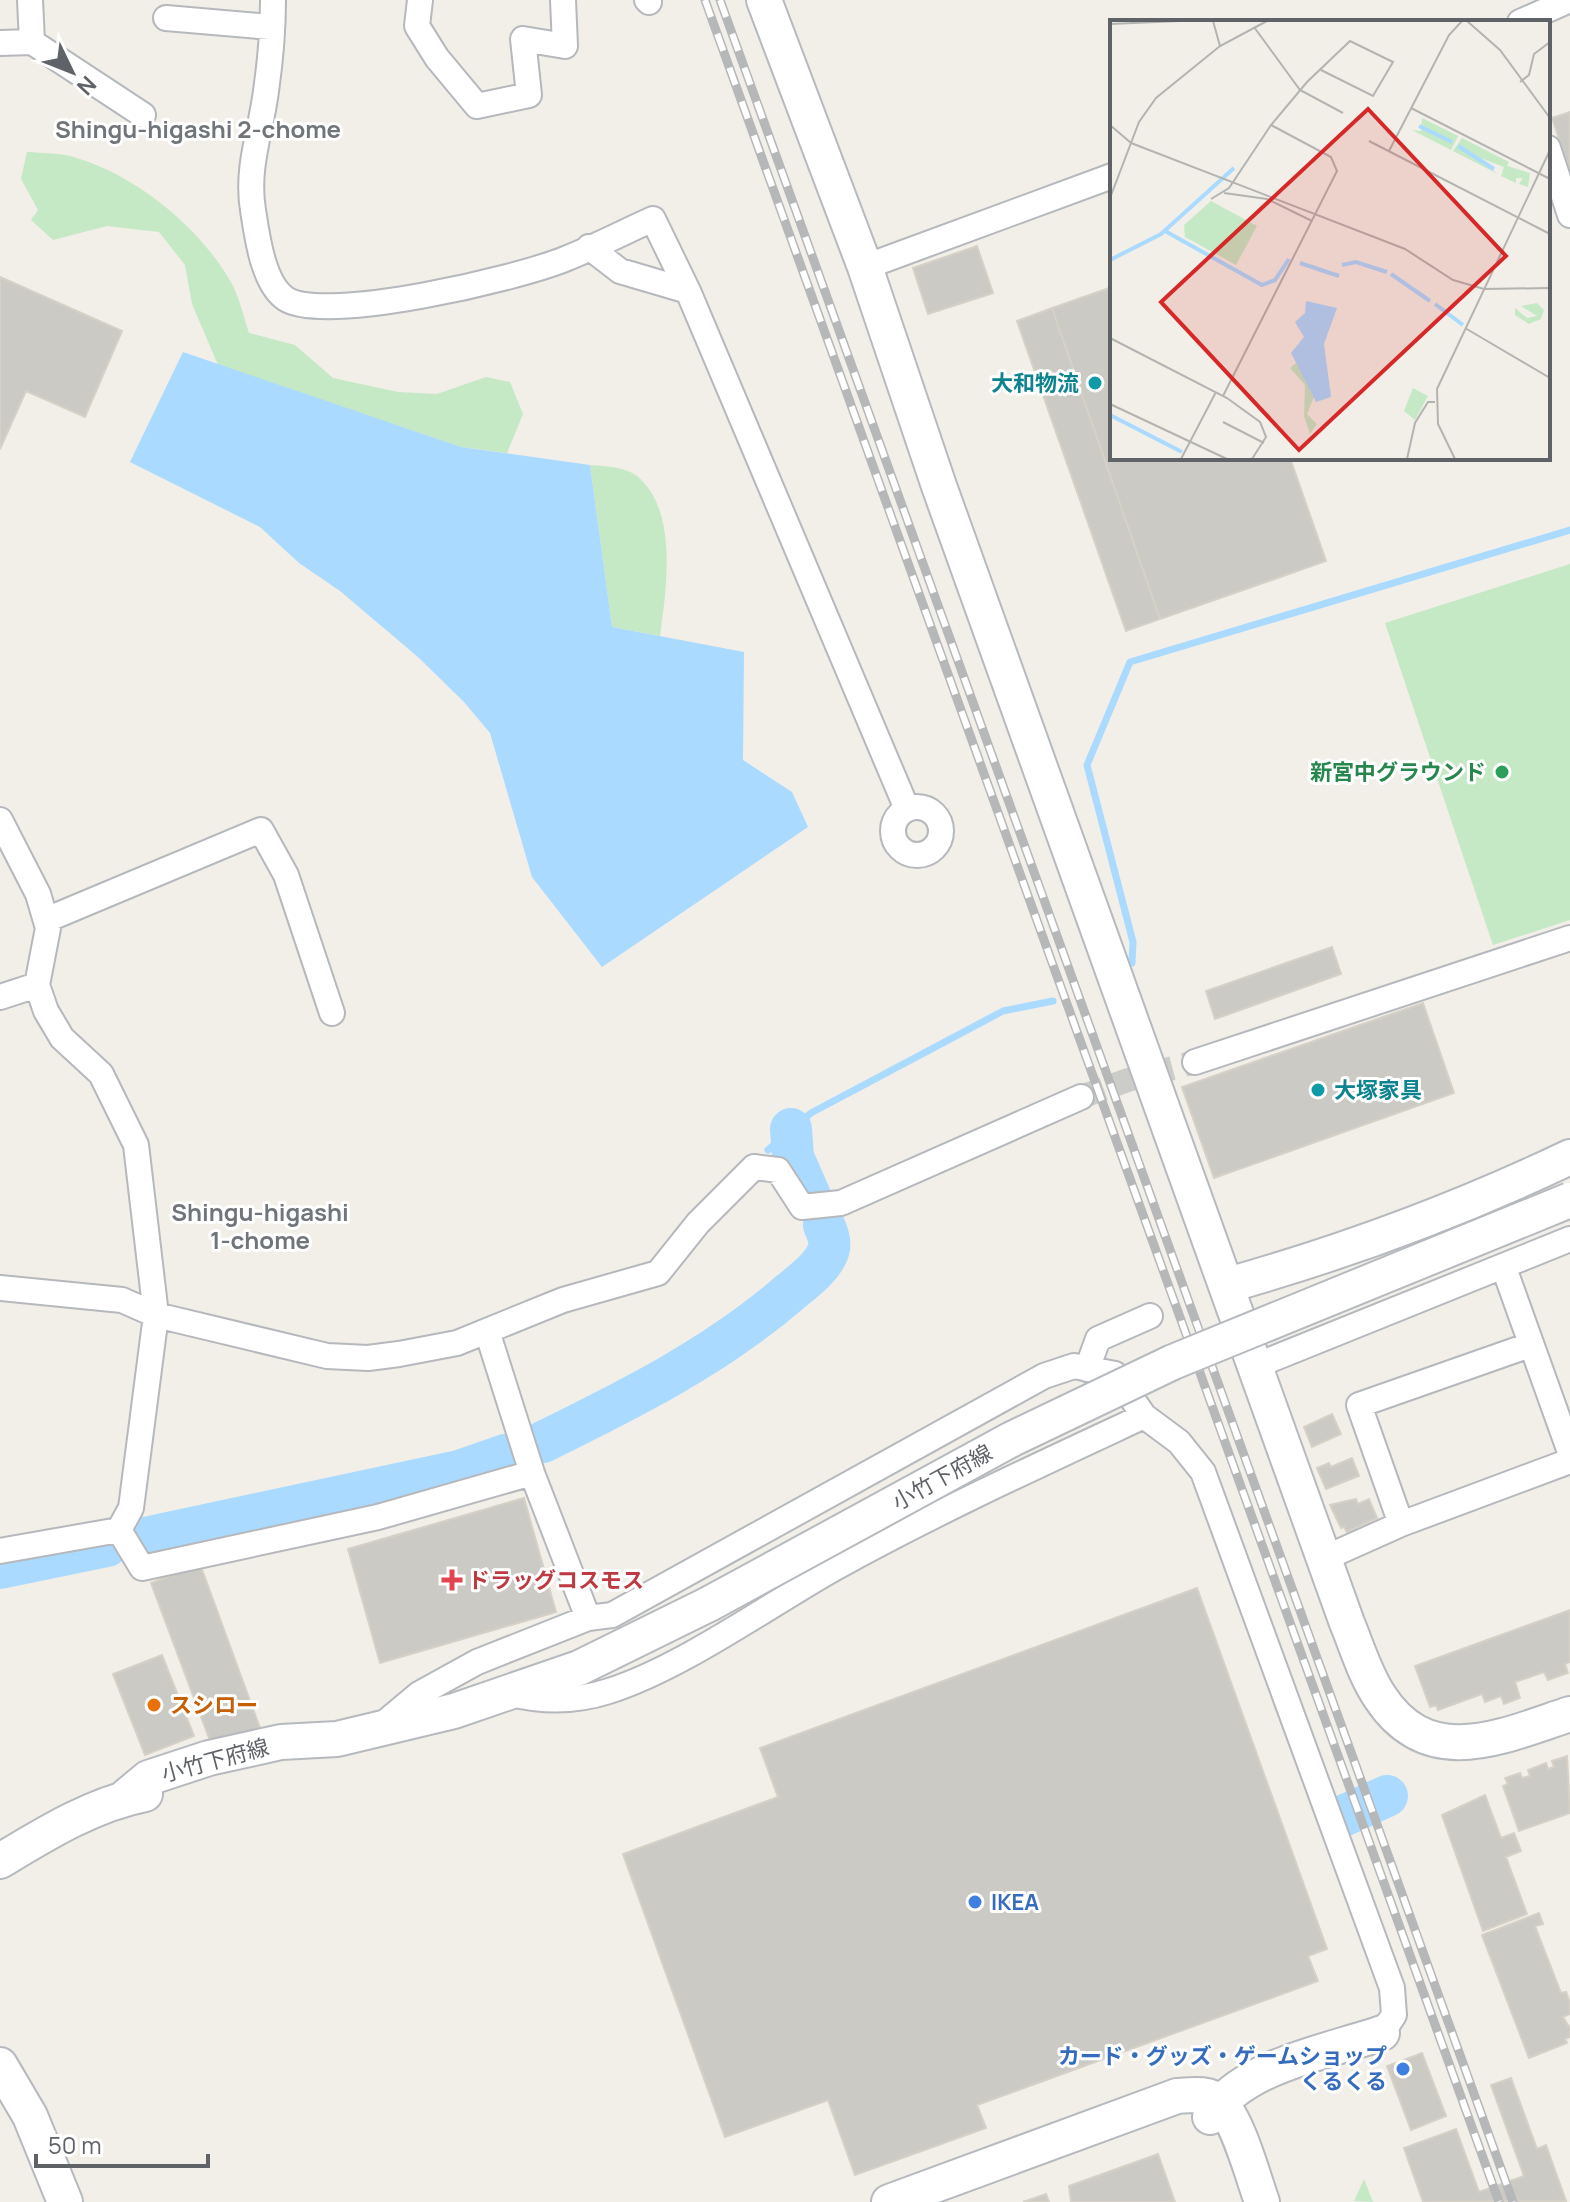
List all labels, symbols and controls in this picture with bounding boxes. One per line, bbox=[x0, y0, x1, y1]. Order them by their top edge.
inset map bbox=[1110, 20, 1550, 460]
north arrow bbox=[32, 32, 112, 112]
text: N bbox=[70, 70, 103, 102]
district label: Shingu-higashi 2-chome bbox=[55, 112, 341, 145]
place label: 大和物流 bbox=[991, 368, 1079, 398]
marker: 大和物流 bbox=[1086, 374, 1104, 392]
place label: 新宮中グラウンド bbox=[1310, 757, 1486, 787]
marker: 新宮中グラウンド bbox=[1493, 763, 1511, 781]
place label: 大塚家具 bbox=[1334, 1075, 1422, 1105]
marker: 大塚家具 bbox=[1309, 1081, 1327, 1099]
district label: Shingu-higashi 1-chome bbox=[171, 1195, 349, 1256]
street label: 小竹下府線 bbox=[887, 1437, 997, 1517]
place label: ドラッグコスモス bbox=[468, 1565, 644, 1595]
marker: ドラッグコスモス bbox=[443, 1571, 461, 1589]
place label: スシロー bbox=[170, 1690, 258, 1720]
marker: スシロー bbox=[145, 1696, 163, 1714]
street label: 小竹下府線 bbox=[158, 1731, 272, 1789]
place label: IKEA bbox=[991, 1887, 1039, 1917]
marker: IKEA bbox=[966, 1893, 984, 1911]
place label: カード・グッズ・ゲームショップ くるくる bbox=[1058, 2041, 1387, 2096]
marker: カード・グッズ・ゲームショップ くるくる bbox=[1394, 2060, 1412, 2078]
scale bar bbox=[36, 2118, 208, 2168]
text: 50 m bbox=[48, 2128, 102, 2161]

